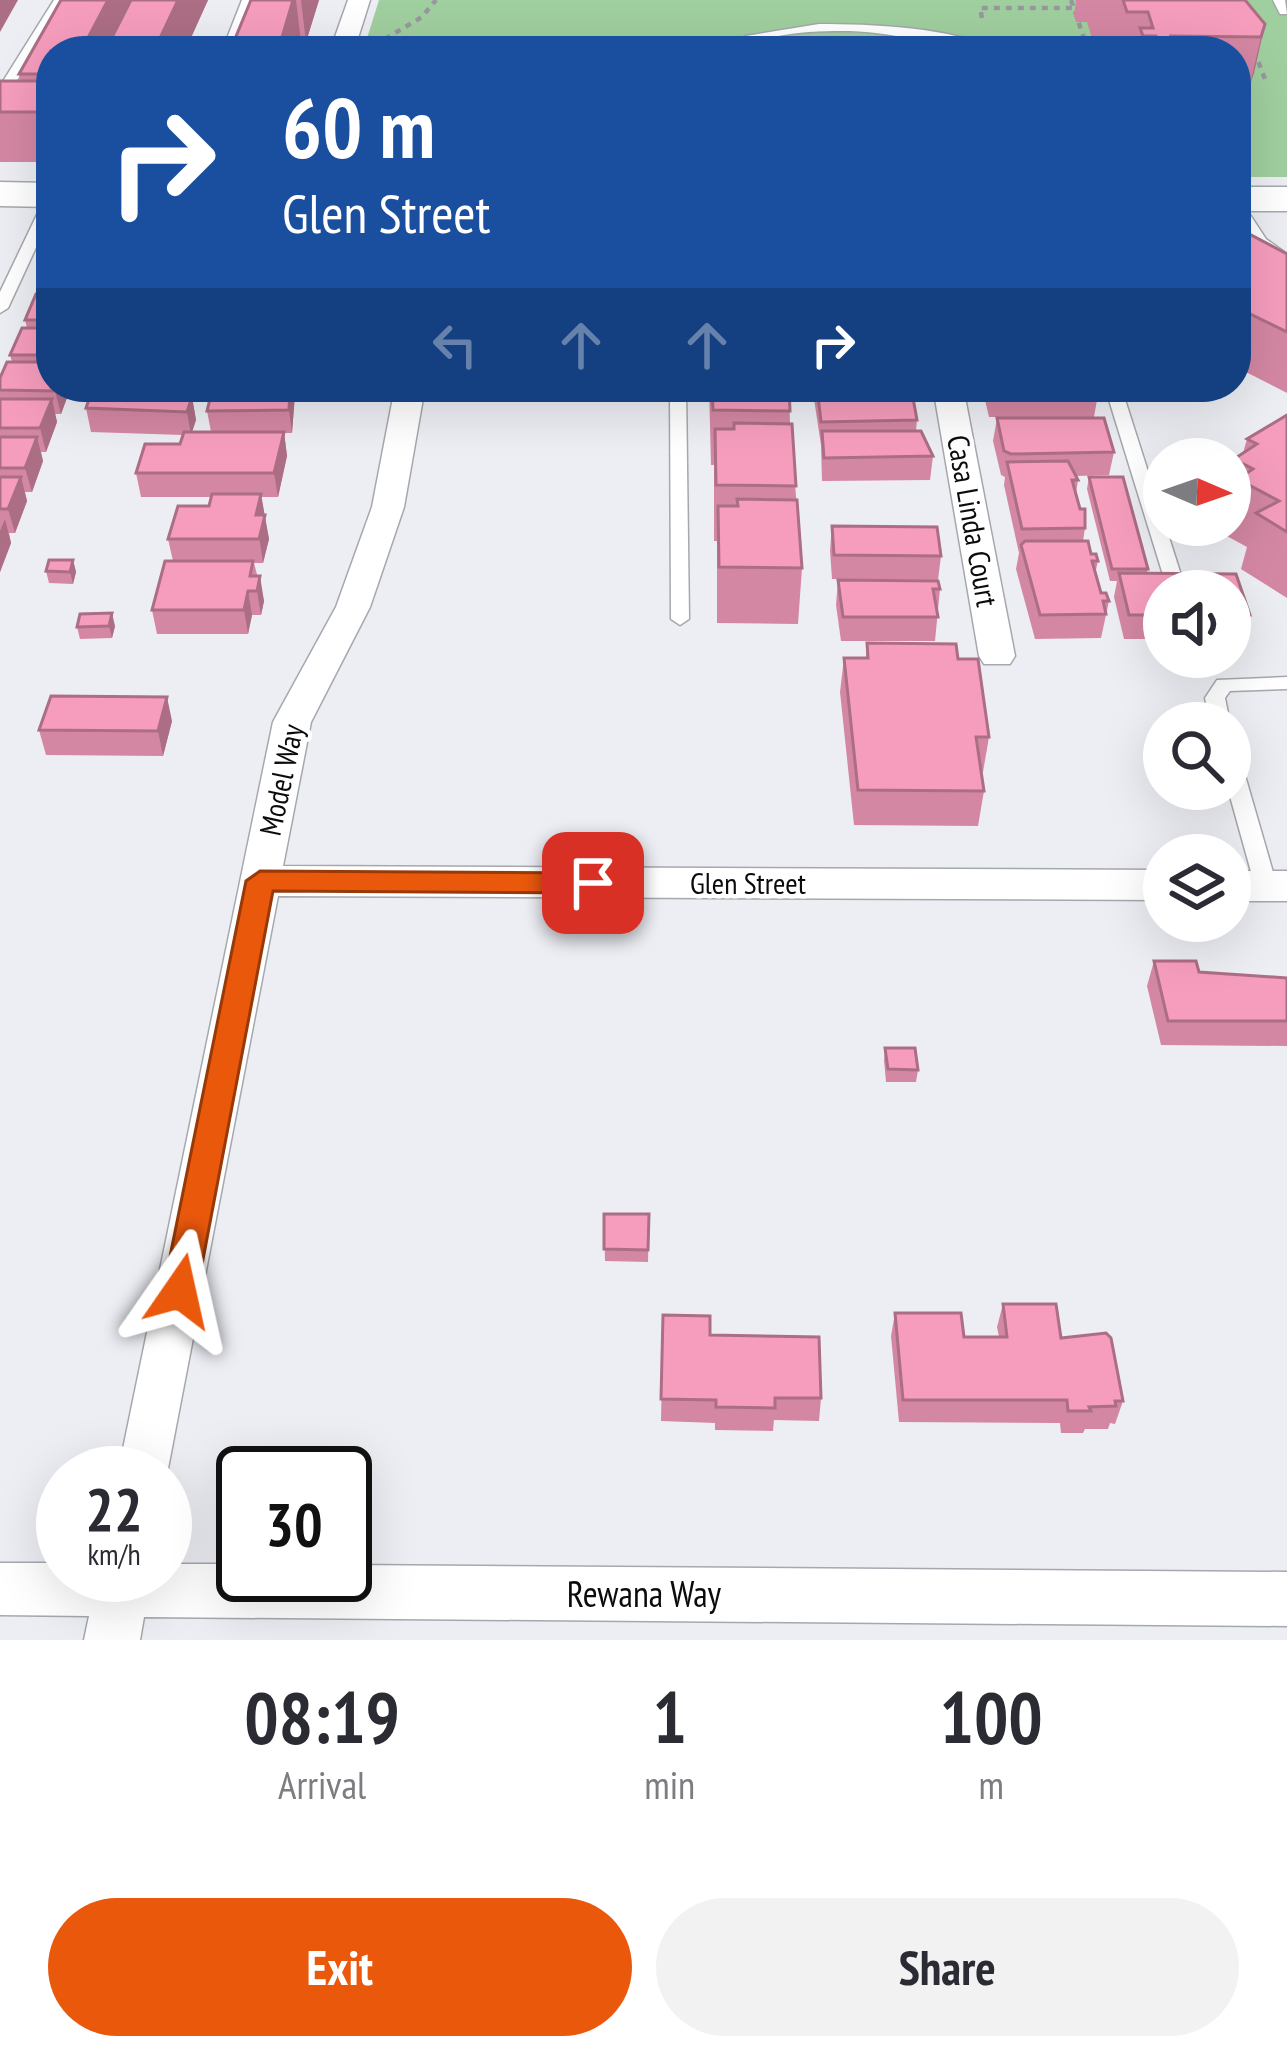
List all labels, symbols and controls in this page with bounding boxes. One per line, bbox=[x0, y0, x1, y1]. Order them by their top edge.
text: 60 m bbox=[282, 72, 435, 181]
icon: right bbox=[84, 84, 240, 240]
text: Glen Street bbox=[282, 178, 490, 248]
icon: left bbox=[422, 312, 488, 378]
icon: ahead bbox=[548, 312, 614, 378]
icon: ahead bbox=[674, 312, 740, 378]
icon: right bbox=[800, 312, 866, 378]
street label: Casa Linda Court bbox=[939, 432, 1008, 610]
north arrow bbox=[1143, 438, 1251, 546]
map controls bbox=[1143, 438, 1251, 942]
button: sound bbox=[1143, 570, 1251, 678]
button: search bbox=[1143, 702, 1251, 810]
street label: Model Way bbox=[250, 720, 311, 839]
pin bbox=[542, 832, 644, 934]
button: layers bbox=[1143, 834, 1251, 942]
icon: arrive bbox=[560, 850, 626, 916]
street label: Glen Street bbox=[690, 863, 807, 902]
position arrow bbox=[117, 1228, 243, 1354]
speed limit sign: 30 bbox=[216, 1446, 372, 1602]
text: 22 bbox=[85, 1470, 143, 1548]
text: km/h bbox=[87, 1534, 141, 1573]
street label: Rewana Way bbox=[567, 1570, 722, 1617]
text: 08:19 bbox=[244, 1670, 400, 1763]
text: 1 bbox=[653, 1670, 687, 1763]
text: 100 bbox=[939, 1670, 1043, 1763]
text: Arrival bbox=[278, 1759, 366, 1810]
text: min bbox=[644, 1759, 695, 1810]
text: m bbox=[978, 1759, 1004, 1810]
button: Exit bbox=[48, 1898, 632, 2036]
button: Share bbox=[656, 1898, 1239, 2036]

